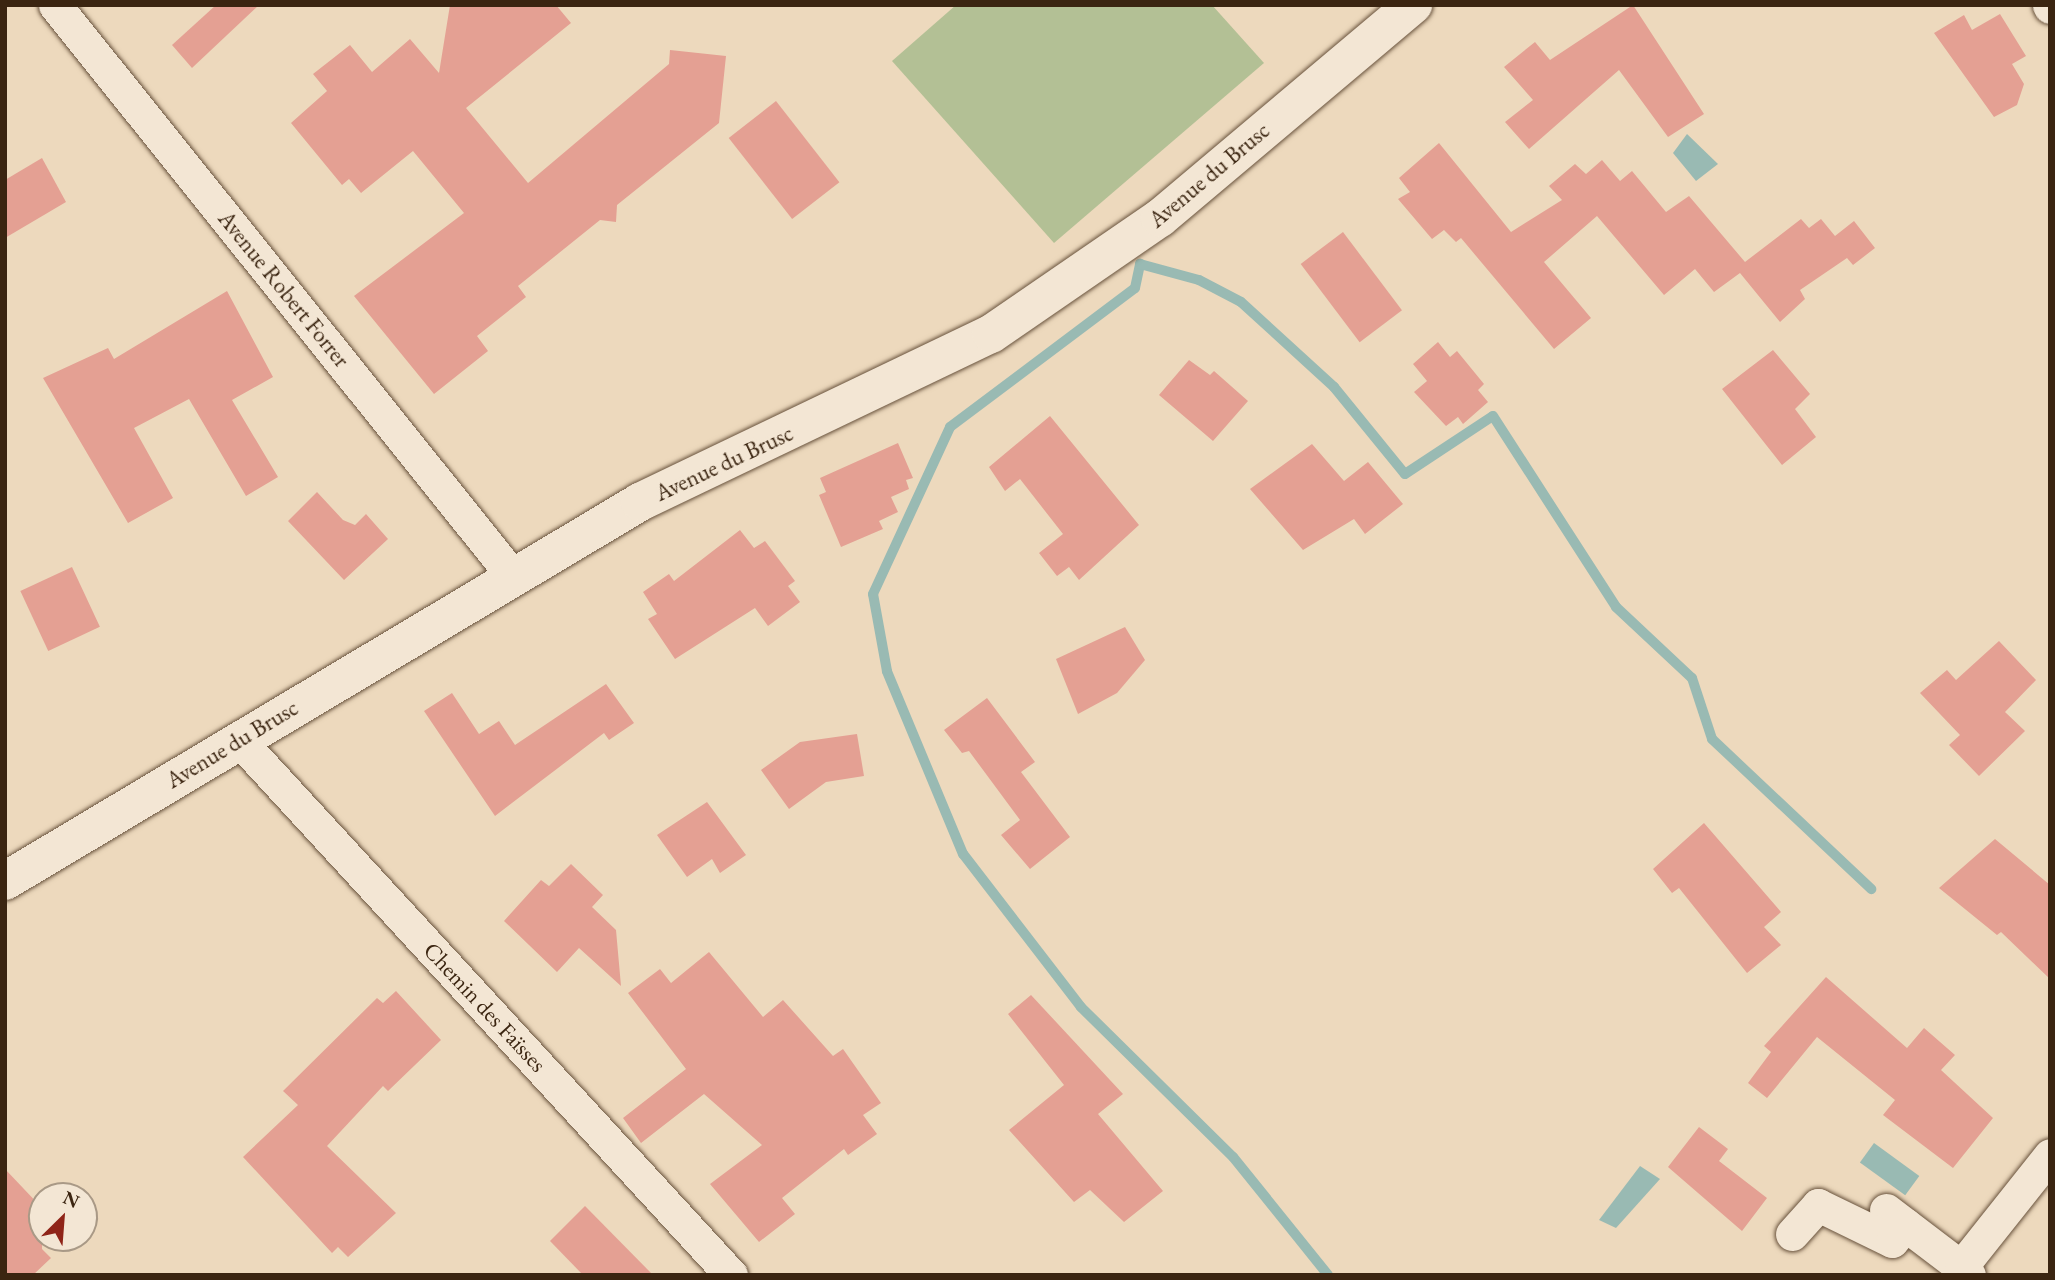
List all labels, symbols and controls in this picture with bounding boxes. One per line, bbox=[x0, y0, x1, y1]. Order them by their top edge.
street label: Avenue du Brusc bbox=[1143, 117, 1275, 233]
street label: Avenue Robert Forrer bbox=[212, 205, 356, 373]
street label: Avenue du Brusc bbox=[651, 419, 797, 507]
street label: Avenue du Brusc bbox=[161, 694, 303, 794]
street label: Chemin des Faïsses bbox=[418, 936, 552, 1078]
north arrow bbox=[28, 1182, 98, 1252]
text: N bbox=[59, 1185, 83, 1214]

